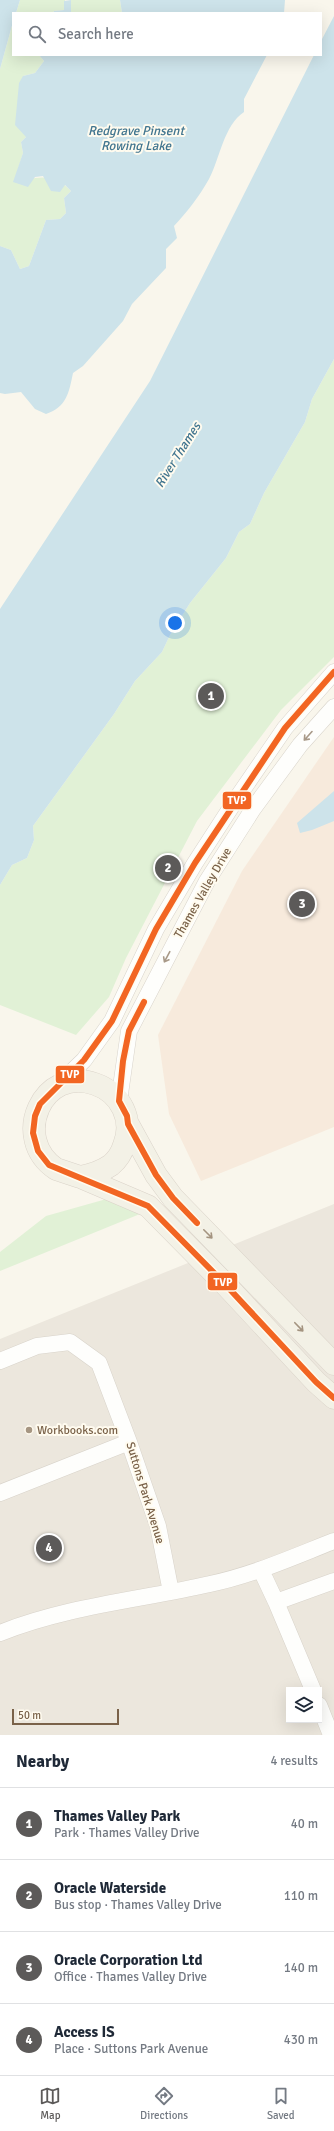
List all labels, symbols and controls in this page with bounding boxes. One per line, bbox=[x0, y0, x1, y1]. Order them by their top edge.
search box bbox=[12, 12, 322, 56]
icon: search bbox=[26, 23, 48, 45]
text: Search here bbox=[58, 25, 134, 43]
water label: Redgrave Pinsent Rowing Lake bbox=[88, 123, 185, 154]
water label: River Thames bbox=[152, 418, 205, 490]
your location bbox=[165, 613, 185, 633]
pin: 1 bbox=[198, 681, 224, 711]
one-way arrow bbox=[303, 731, 313, 741]
line badge: TVP bbox=[222, 791, 252, 810]
text: TVP bbox=[228, 794, 247, 807]
street label: Thames Valley Drive bbox=[171, 845, 235, 941]
pin: 2 bbox=[155, 853, 181, 883]
pin: 3 bbox=[289, 889, 315, 919]
one-way arrow bbox=[163, 951, 170, 963]
line badge: TVP bbox=[55, 1065, 85, 1084]
text: TVP bbox=[61, 1068, 80, 1081]
one-way arrow bbox=[203, 1229, 213, 1239]
line badge: TVP bbox=[207, 1272, 238, 1291]
text: TVP bbox=[214, 1276, 233, 1289]
one-way arrow bbox=[294, 1322, 303, 1332]
place label: Workbooks.com bbox=[37, 1423, 118, 1438]
marker: Workbooks.com bbox=[24, 1425, 34, 1435]
street label: Suttons Park Avenue bbox=[122, 1440, 168, 1546]
pin: 4 bbox=[36, 1533, 62, 1563]
map controls bbox=[286, 1687, 322, 1723]
button: layers bbox=[286, 1687, 322, 1723]
scale bar bbox=[12, 1707, 119, 1726]
text: 50 m bbox=[18, 1709, 41, 1722]
text: Nearby bbox=[16, 1751, 69, 1772]
text: 4 results bbox=[270, 1753, 318, 1769]
text: Thames Valley Park bbox=[54, 1807, 180, 1825]
text: 1 bbox=[25, 1816, 33, 1832]
text: 40 m bbox=[291, 1816, 318, 1832]
text: Park · Thames Valley Drive bbox=[54, 1825, 199, 1841]
text: Oracle Waterside bbox=[54, 1879, 166, 1897]
text: 2 bbox=[25, 1888, 33, 1904]
text: 110 m bbox=[284, 1888, 318, 1904]
text: Bus stop · Thames Valley Drive bbox=[54, 1897, 222, 1913]
text: Oracle Corporation Ltd bbox=[54, 1951, 202, 1969]
text: 3 bbox=[25, 1960, 33, 1976]
text: 140 m bbox=[284, 1960, 318, 1976]
text: Office · Thames Valley Drive bbox=[54, 1969, 207, 1985]
text: Access IS bbox=[54, 2023, 115, 2041]
text: 4 bbox=[25, 2032, 33, 2048]
text: 430 m bbox=[284, 2032, 318, 2048]
text: Place · Suttons Park Avenue bbox=[54, 2041, 208, 2057]
tab: Map bbox=[39, 2085, 61, 2122]
tab: Directions bbox=[140, 2085, 188, 2122]
tab: Saved bbox=[267, 2085, 295, 2122]

